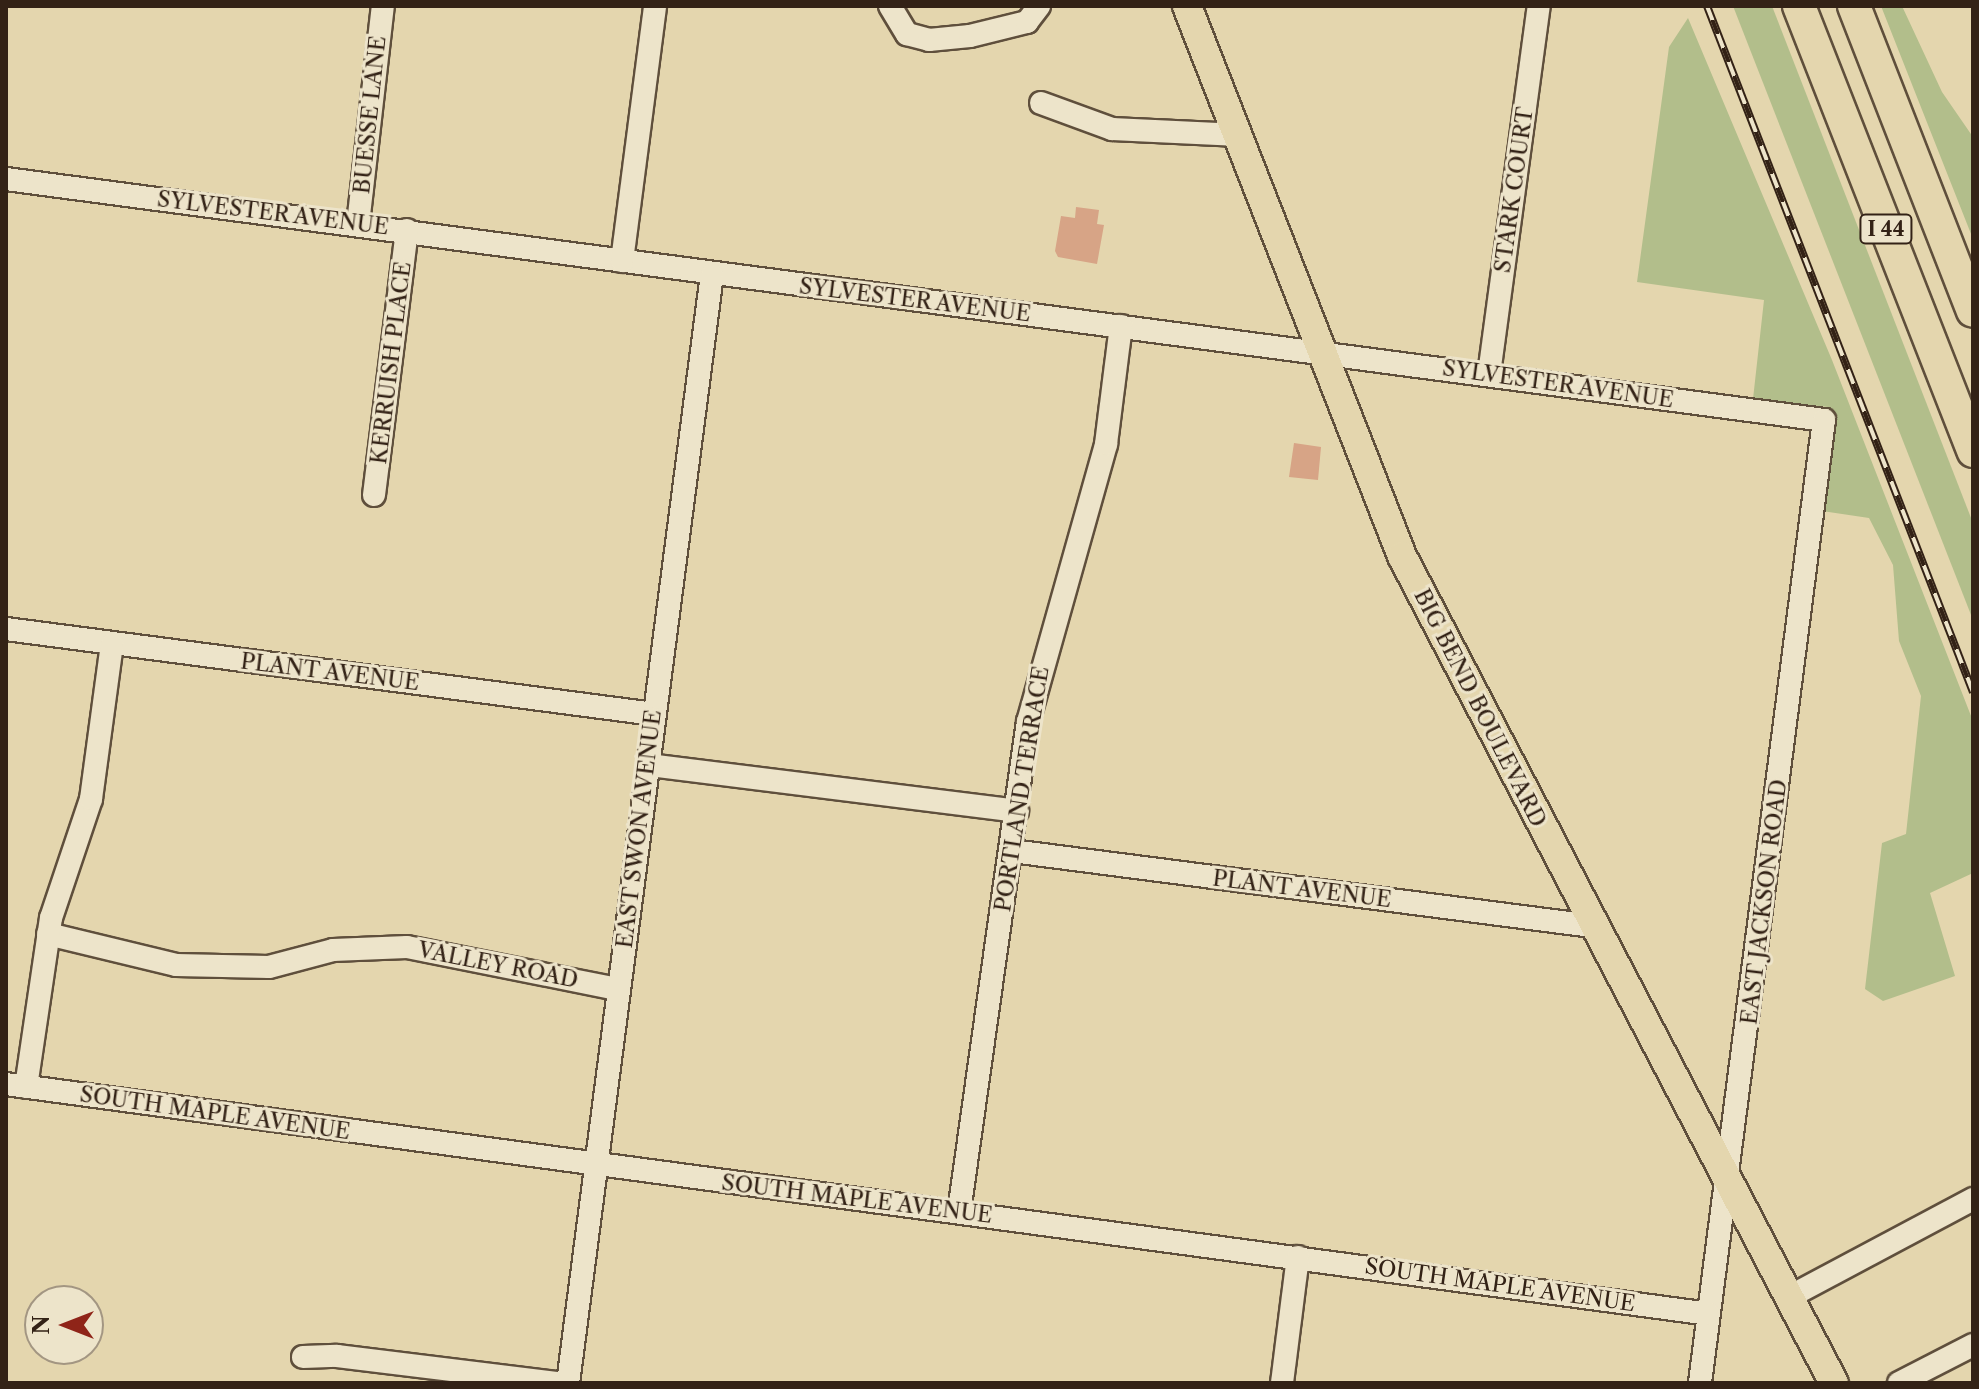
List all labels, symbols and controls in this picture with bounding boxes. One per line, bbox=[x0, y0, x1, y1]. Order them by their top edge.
street label: BUESSE LANE bbox=[349, 35, 391, 195]
street label: STARK COURT bbox=[1489, 105, 1539, 275]
street label: SYLVESTER AVENUE bbox=[155, 186, 391, 240]
road number: I 44 bbox=[1858, 213, 1914, 245]
street label: KERRUISH PLACE bbox=[365, 260, 417, 466]
street label: SYLVESTER AVENUE bbox=[797, 273, 1033, 327]
street label: SYLVESTER AVENUE bbox=[1440, 355, 1676, 413]
street label: BIG BEND BOULEVARD bbox=[1408, 585, 1552, 831]
street label: PLANT AVENUE bbox=[238, 648, 422, 696]
street label: PORTLAND TERRACE bbox=[989, 664, 1055, 914]
street label: EAST SWON AVENUE bbox=[611, 708, 667, 950]
street label: EAST JACKSON ROAD bbox=[1736, 778, 1792, 1026]
street label: PLANT AVENUE bbox=[1210, 865, 1394, 913]
street label: VALLEY ROAD bbox=[415, 936, 581, 994]
street label: SOUTH MAPLE AVENUE bbox=[78, 1081, 352, 1145]
street label: SOUTH MAPLE AVENUE bbox=[720, 1169, 994, 1229]
street label: SOUTH MAPLE AVENUE bbox=[1363, 1253, 1637, 1317]
north arrow bbox=[24, 1285, 104, 1365]
text: N bbox=[28, 1315, 55, 1335]

